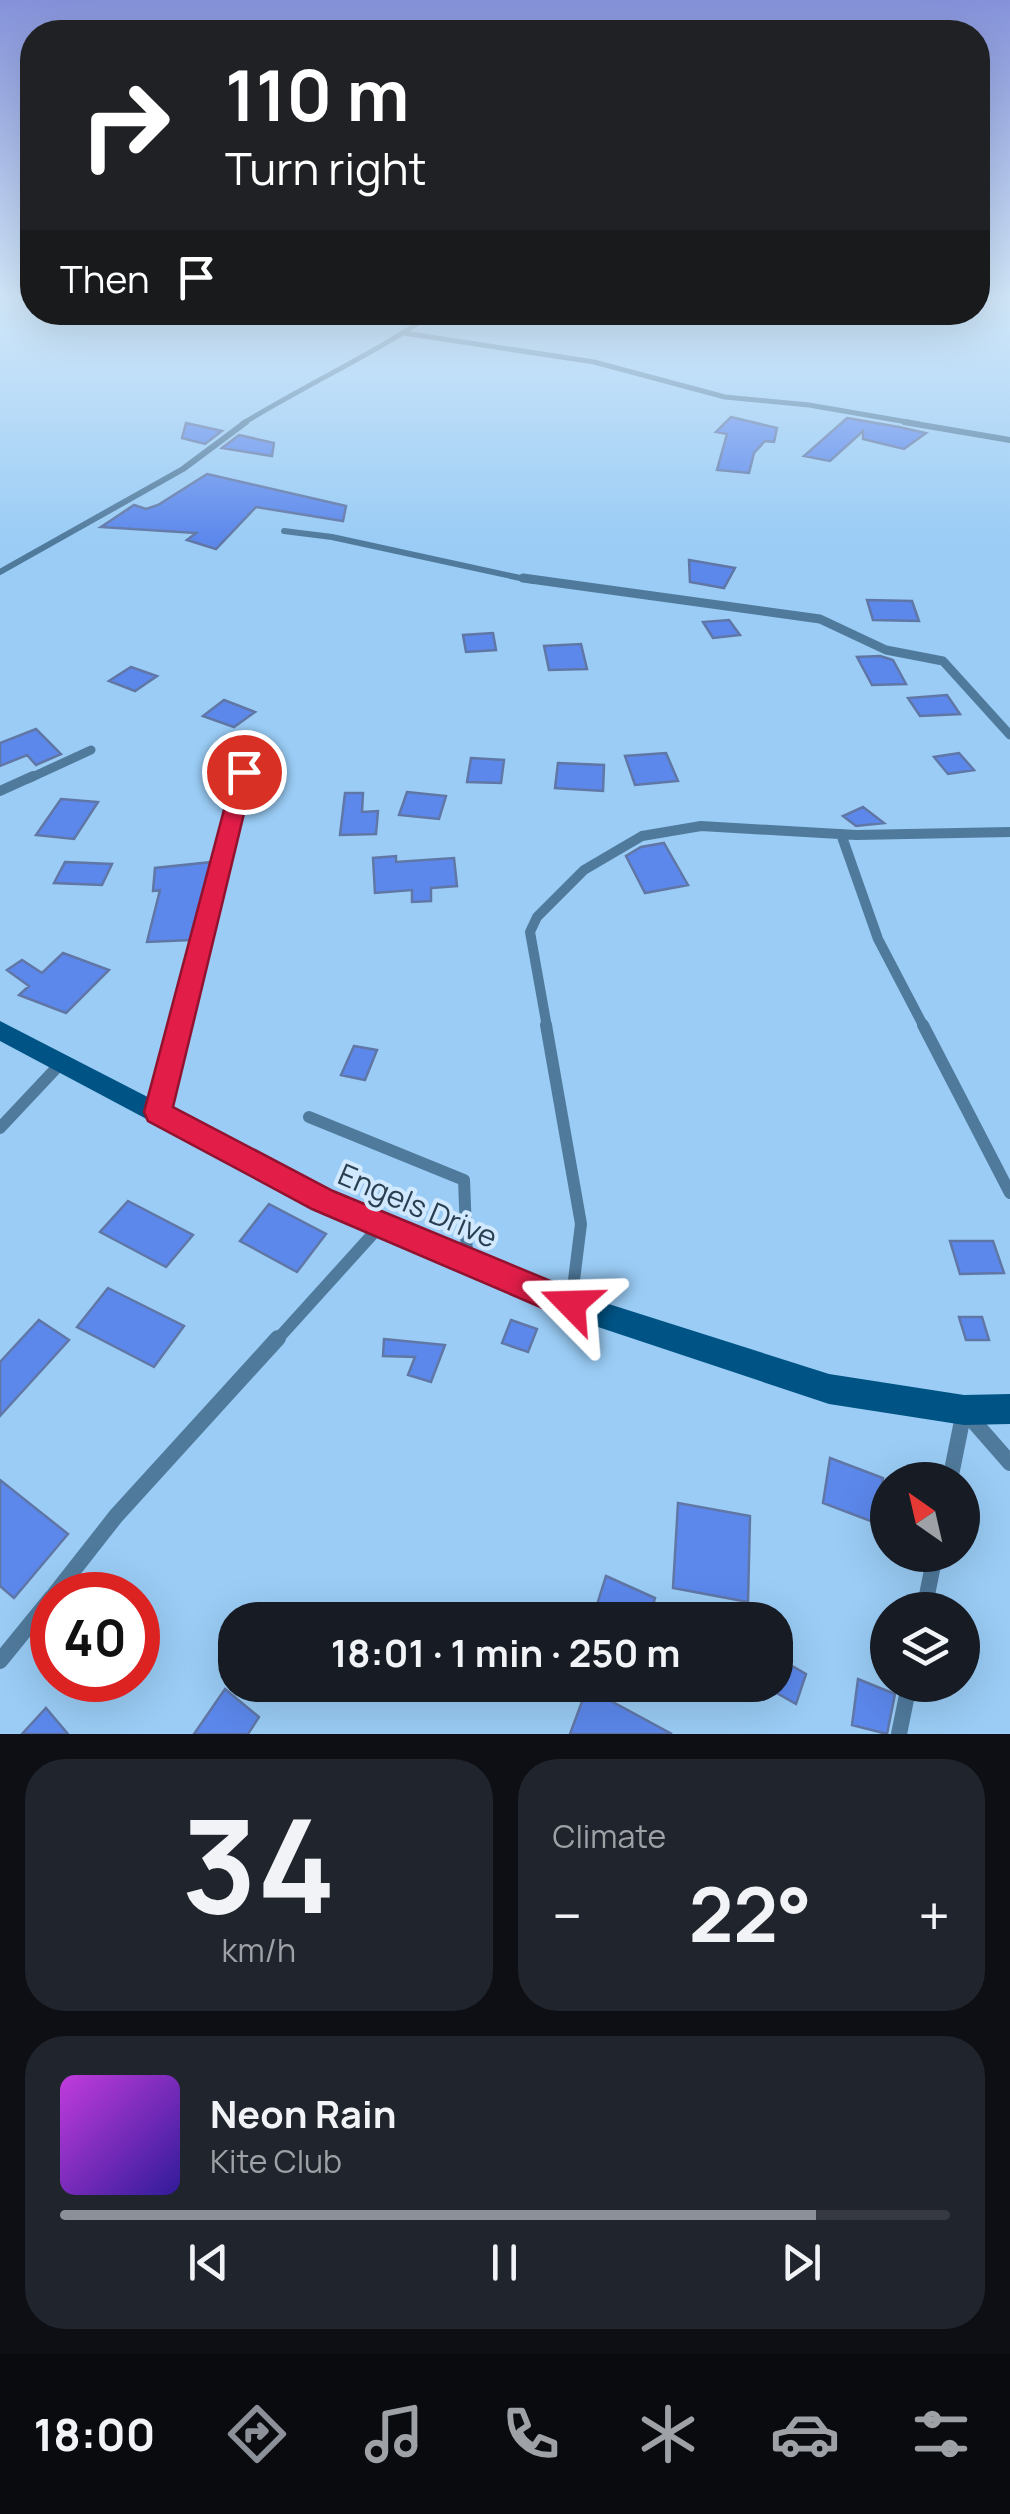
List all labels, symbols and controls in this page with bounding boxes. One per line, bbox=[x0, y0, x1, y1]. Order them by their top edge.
text: 110 m bbox=[225, 46, 409, 142]
icon: right bbox=[60, 60, 190, 190]
text: Turn right bbox=[225, 137, 426, 199]
icon: arrive bbox=[169, 250, 224, 305]
text: Then bbox=[60, 252, 149, 304]
pin bbox=[202, 730, 287, 815]
icon: arrive bbox=[217, 745, 272, 800]
street label: Engels Drive bbox=[332, 1153, 504, 1257]
position arrow bbox=[519, 1252, 623, 1356]
north arrow bbox=[870, 1462, 980, 1572]
map controls bbox=[870, 1462, 980, 1702]
speed limit sign: 40 bbox=[30, 1572, 160, 1702]
button: layers bbox=[870, 1592, 980, 1702]
text: 18:01 · 1 min · 250 m bbox=[331, 1626, 680, 1678]
text: 34 bbox=[181, 1774, 336, 1952]
text: Climate bbox=[553, 1814, 666, 1858]
text: 22° bbox=[689, 1862, 812, 1965]
text: − bbox=[553, 1877, 582, 1953]
text: + bbox=[918, 1877, 950, 1953]
text: km/h bbox=[222, 1928, 296, 1972]
text: Neon Rain bbox=[210, 2087, 396, 2139]
text: Kite Club bbox=[210, 2139, 342, 2183]
icon: previous bbox=[181, 2235, 236, 2290]
icon: pause bbox=[477, 2235, 532, 2290]
icon: next bbox=[774, 2235, 829, 2290]
icon: directions bbox=[222, 2399, 292, 2469]
icon: music bbox=[359, 2399, 429, 2469]
icon: phone bbox=[496, 2399, 566, 2469]
icon: climate bbox=[633, 2399, 703, 2469]
icon: car bbox=[770, 2399, 840, 2469]
icon: filters bbox=[906, 2399, 976, 2469]
text: 18:00 bbox=[33, 2403, 155, 2465]

